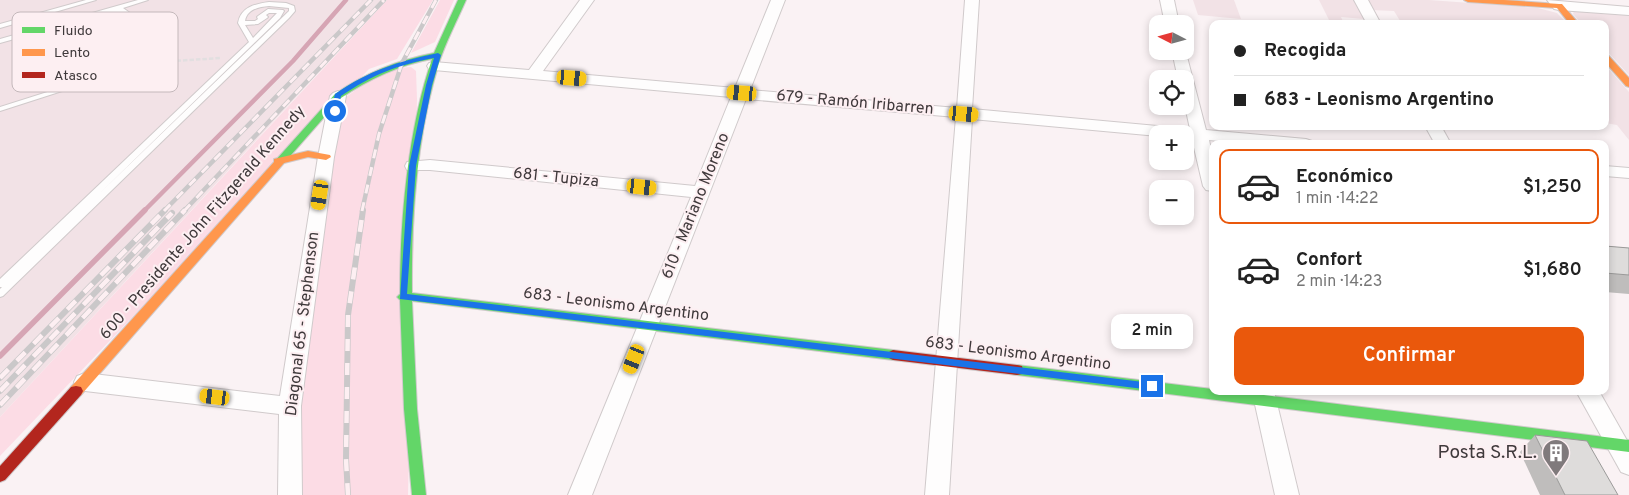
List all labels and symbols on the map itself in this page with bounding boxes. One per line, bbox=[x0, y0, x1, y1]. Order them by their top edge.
legend bbox=[12, 12, 178, 92]
north arrow bbox=[1149, 15, 1194, 60]
text: Fluido bbox=[54, 23, 93, 40]
text: Lento bbox=[54, 45, 90, 62]
text: Atasco bbox=[54, 68, 97, 85]
car bbox=[556, 69, 587, 87]
car bbox=[726, 84, 757, 102]
street label: 679 - Ramón Iribarren bbox=[775, 86, 935, 120]
route start bbox=[324, 100, 346, 122]
street label: 600 - Presidente John Fitzgerald Kennedy bbox=[96, 102, 310, 344]
car bbox=[948, 105, 979, 123]
street label: 610 - Mariano Moreno bbox=[658, 130, 735, 282]
street label: 681 - Tupiza bbox=[512, 164, 600, 192]
car bbox=[626, 178, 657, 196]
car bbox=[310, 179, 329, 211]
street label: Diagonal 65 - Stephenson bbox=[282, 231, 324, 417]
street label: 683 - Leonismo Argentino bbox=[522, 284, 710, 326]
callout: 2 min bbox=[1111, 314, 1193, 348]
street label: 683 - Leonismo Argentino bbox=[924, 333, 1112, 375]
car bbox=[621, 342, 646, 376]
route end bbox=[1141, 375, 1163, 397]
car bbox=[199, 388, 230, 406]
building icon: Posta S.R.L. bbox=[1541, 438, 1571, 477]
place label: Posta S.R.L. bbox=[1437, 441, 1537, 465]

